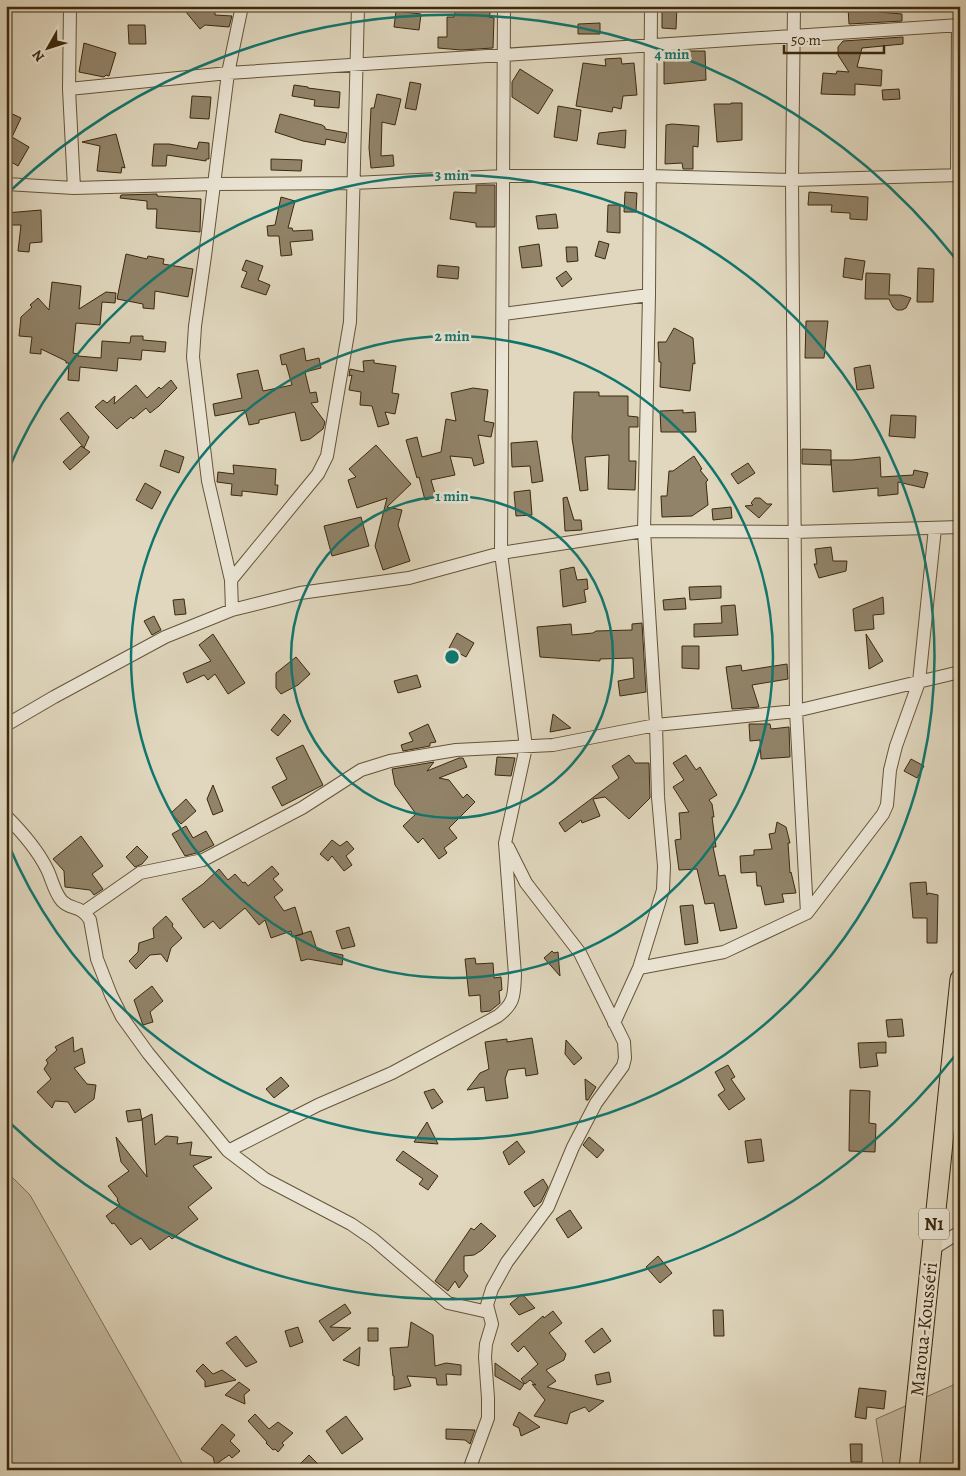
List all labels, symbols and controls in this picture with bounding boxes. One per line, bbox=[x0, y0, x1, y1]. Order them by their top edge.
north arrow bbox=[22, 22, 72, 72]
scale bar bbox=[784, 22, 884, 54]
text: 50 m bbox=[791, 30, 821, 50]
text: 4 min bbox=[654, 44, 690, 64]
text: N bbox=[28, 46, 49, 66]
text: 3 min bbox=[435, 165, 470, 185]
text: 2 min bbox=[434, 326, 470, 346]
text: 1 min bbox=[435, 486, 469, 506]
centre of rings bbox=[443, 648, 461, 666]
road number: N1 bbox=[919, 1208, 949, 1240]
street label: Maroua-Kousséri bbox=[904, 1261, 944, 1397]

